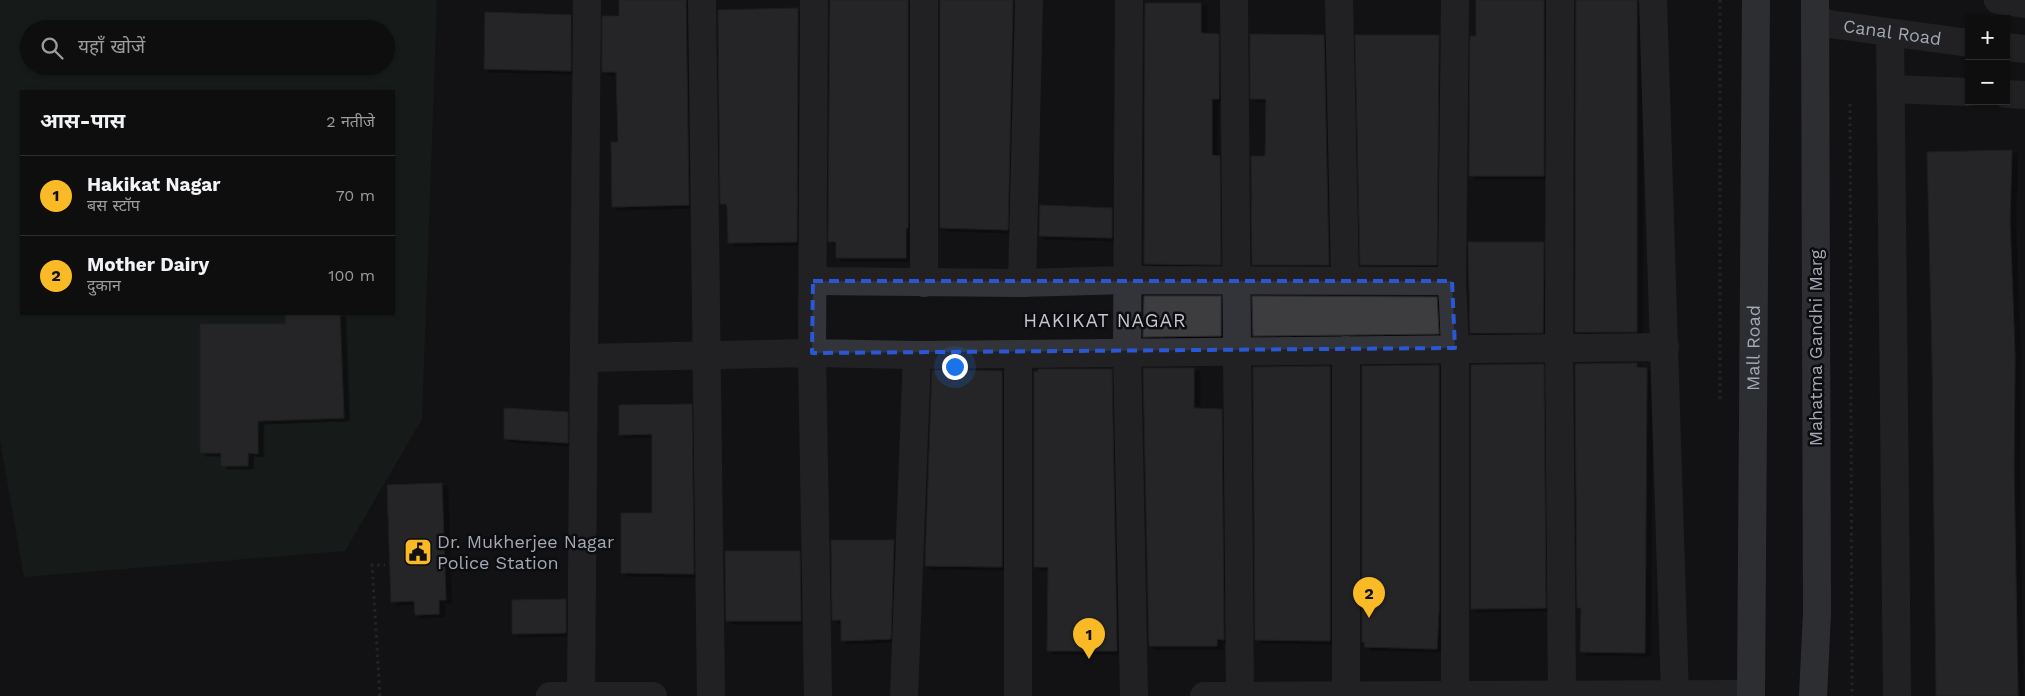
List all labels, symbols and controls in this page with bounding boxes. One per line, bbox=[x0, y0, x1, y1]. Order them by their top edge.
street label: Canal Road bbox=[1842, 15, 1943, 49]
map controls bbox=[1965, 15, 2010, 105]
button: + bbox=[1965, 15, 2010, 60]
search box bbox=[20, 20, 395, 75]
icon: search bbox=[38, 34, 66, 62]
text: यहाँ खोजें bbox=[78, 35, 145, 58]
button: − bbox=[1965, 60, 2010, 105]
text: आस-पास bbox=[40, 108, 125, 133]
text: 2 नतीजे bbox=[326, 112, 375, 131]
text: Hakikat Nagar bbox=[87, 173, 220, 196]
text: 1 bbox=[53, 186, 59, 205]
text: 70 m bbox=[336, 186, 375, 205]
text: बस स्टॉप bbox=[87, 196, 140, 215]
street label: Mahatma Gandhi Marg bbox=[1805, 249, 1826, 446]
text: Mother Dairy bbox=[87, 253, 209, 276]
text: 2 bbox=[51, 266, 61, 285]
text: 100 m bbox=[328, 266, 375, 285]
text: दुकान bbox=[87, 276, 121, 295]
street label: Mall Road bbox=[1742, 305, 1764, 391]
district label: HAKIKAT NAGAR bbox=[1023, 309, 1187, 332]
your location bbox=[942, 354, 968, 380]
place label: Dr. Mukherjee Nagar Police Station bbox=[437, 531, 614, 573]
public building icon: Dr. Mukherjee Nagar Police Station bbox=[403, 537, 433, 567]
pin: 2 bbox=[1353, 577, 1385, 618]
pin: 1 bbox=[1073, 618, 1105, 659]

